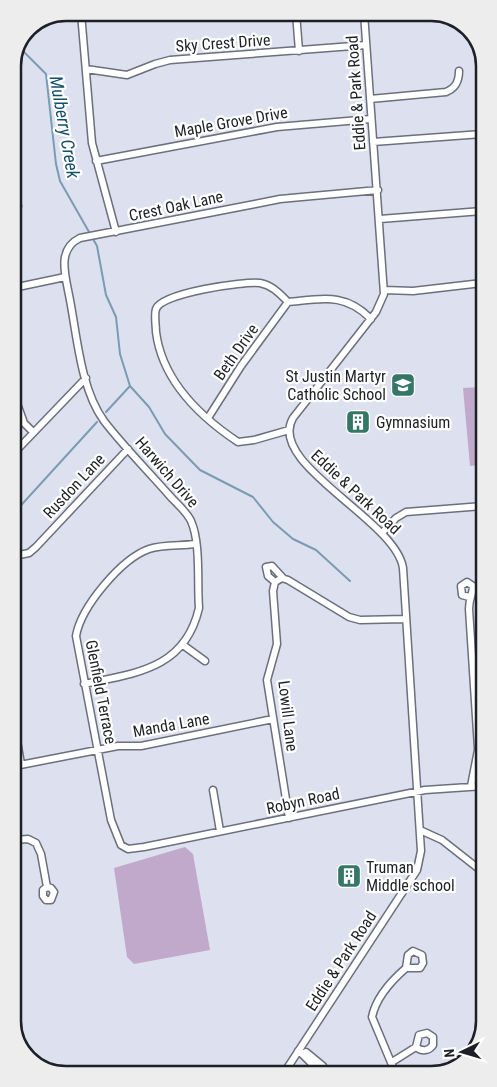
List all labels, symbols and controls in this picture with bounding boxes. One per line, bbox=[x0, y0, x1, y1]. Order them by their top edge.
street label: Sky Crest Drive bbox=[175, 30, 271, 56]
street label: Eddie & Park Road bbox=[343, 35, 369, 151]
water label: Mulberry Creek bbox=[46, 74, 85, 181]
street label: Maple Grove Drive bbox=[173, 103, 289, 141]
street label: Crest Oak Lane bbox=[127, 187, 225, 225]
street label: Beth Drive bbox=[210, 320, 262, 384]
place label: St Justin Martyr Catholic School bbox=[285, 367, 386, 404]
school or university icon: St Justin Martyr Catholic School bbox=[390, 372, 416, 398]
building icon: Gymnasium bbox=[345, 409, 371, 435]
place label: Gymnasium bbox=[376, 413, 450, 432]
street label: Harwich Drive bbox=[131, 433, 203, 511]
street label: Eddie & Park Road bbox=[307, 446, 405, 538]
street label: Rusdon Lane bbox=[39, 450, 109, 522]
street label: Glenfield Terrace bbox=[82, 638, 120, 746]
street label: Lowill Lane bbox=[274, 679, 302, 753]
street label: Manda Lane bbox=[131, 709, 211, 741]
street label: Robyn Road bbox=[265, 784, 341, 818]
place label: Truman Middle school bbox=[366, 858, 455, 895]
building icon: Truman Middle school bbox=[336, 863, 362, 889]
street label: Eddie & Park Road bbox=[302, 908, 380, 1014]
north arrow bbox=[437, 1027, 487, 1077]
text: N bbox=[441, 1048, 457, 1058]

